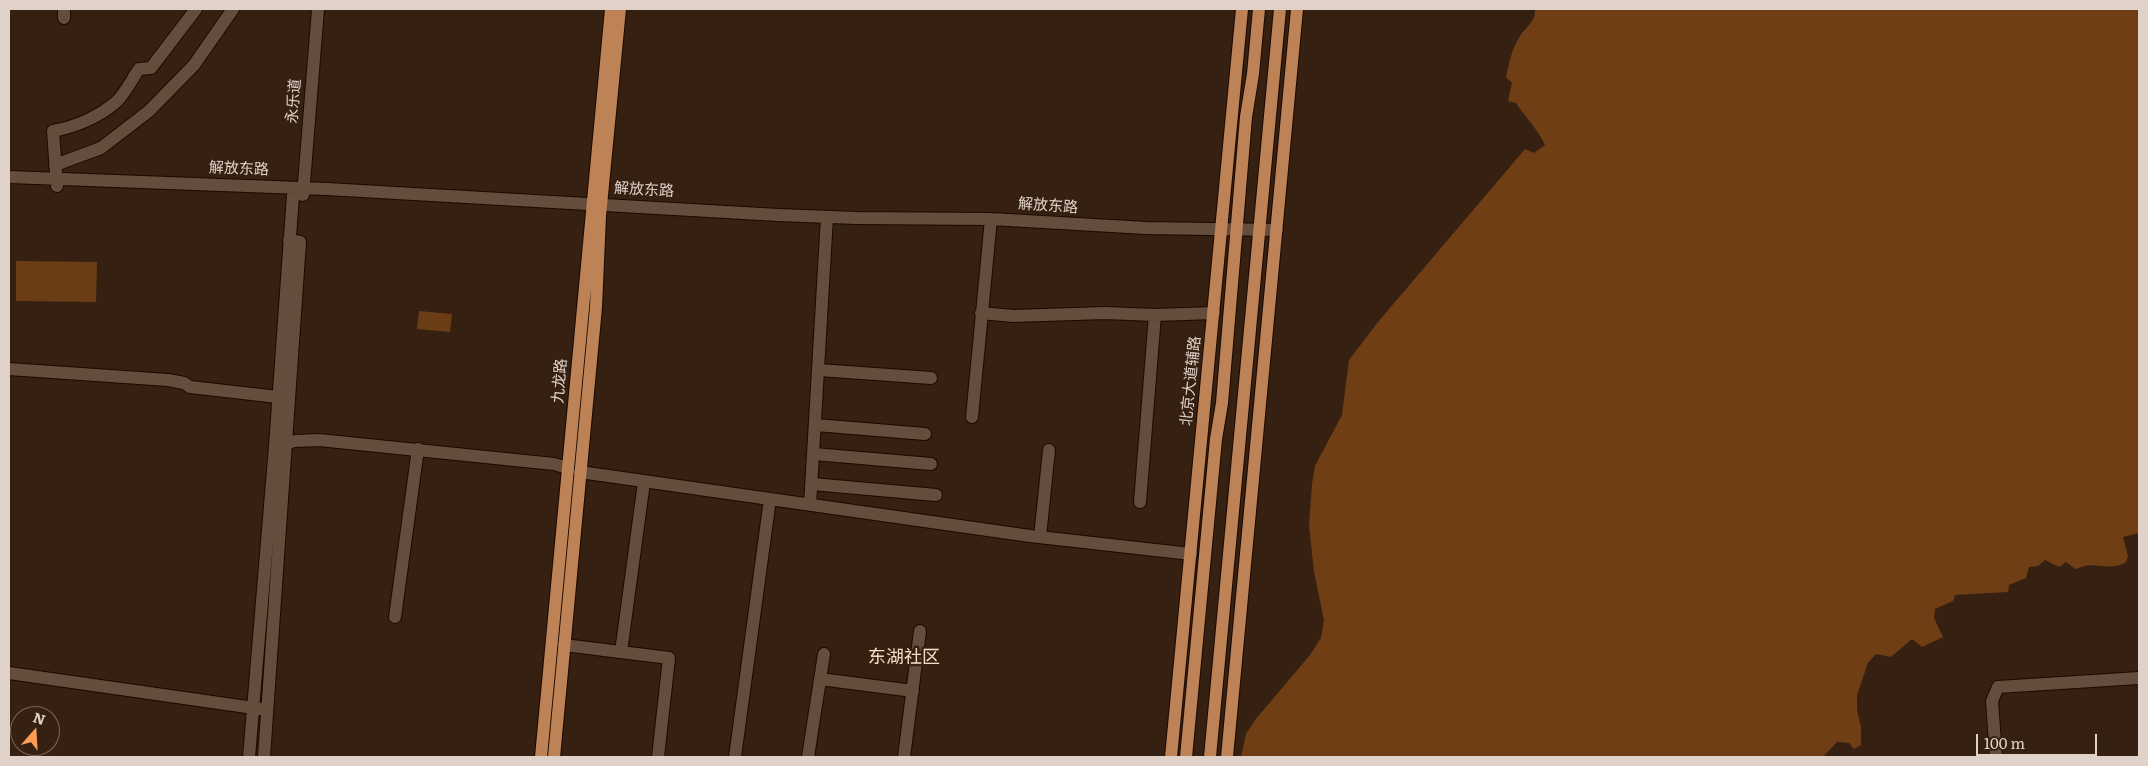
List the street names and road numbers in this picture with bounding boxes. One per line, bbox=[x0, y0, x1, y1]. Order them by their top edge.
street label: 永乐道 bbox=[283, 78, 305, 124]
street label: 解放东路 bbox=[209, 159, 269, 179]
street label: 解放东路 bbox=[614, 179, 674, 201]
street label: 解放东路 bbox=[1017, 195, 1079, 217]
street label: 北京大道辅路 bbox=[1177, 335, 1205, 427]
street label: 九龙路 bbox=[549, 358, 571, 404]

